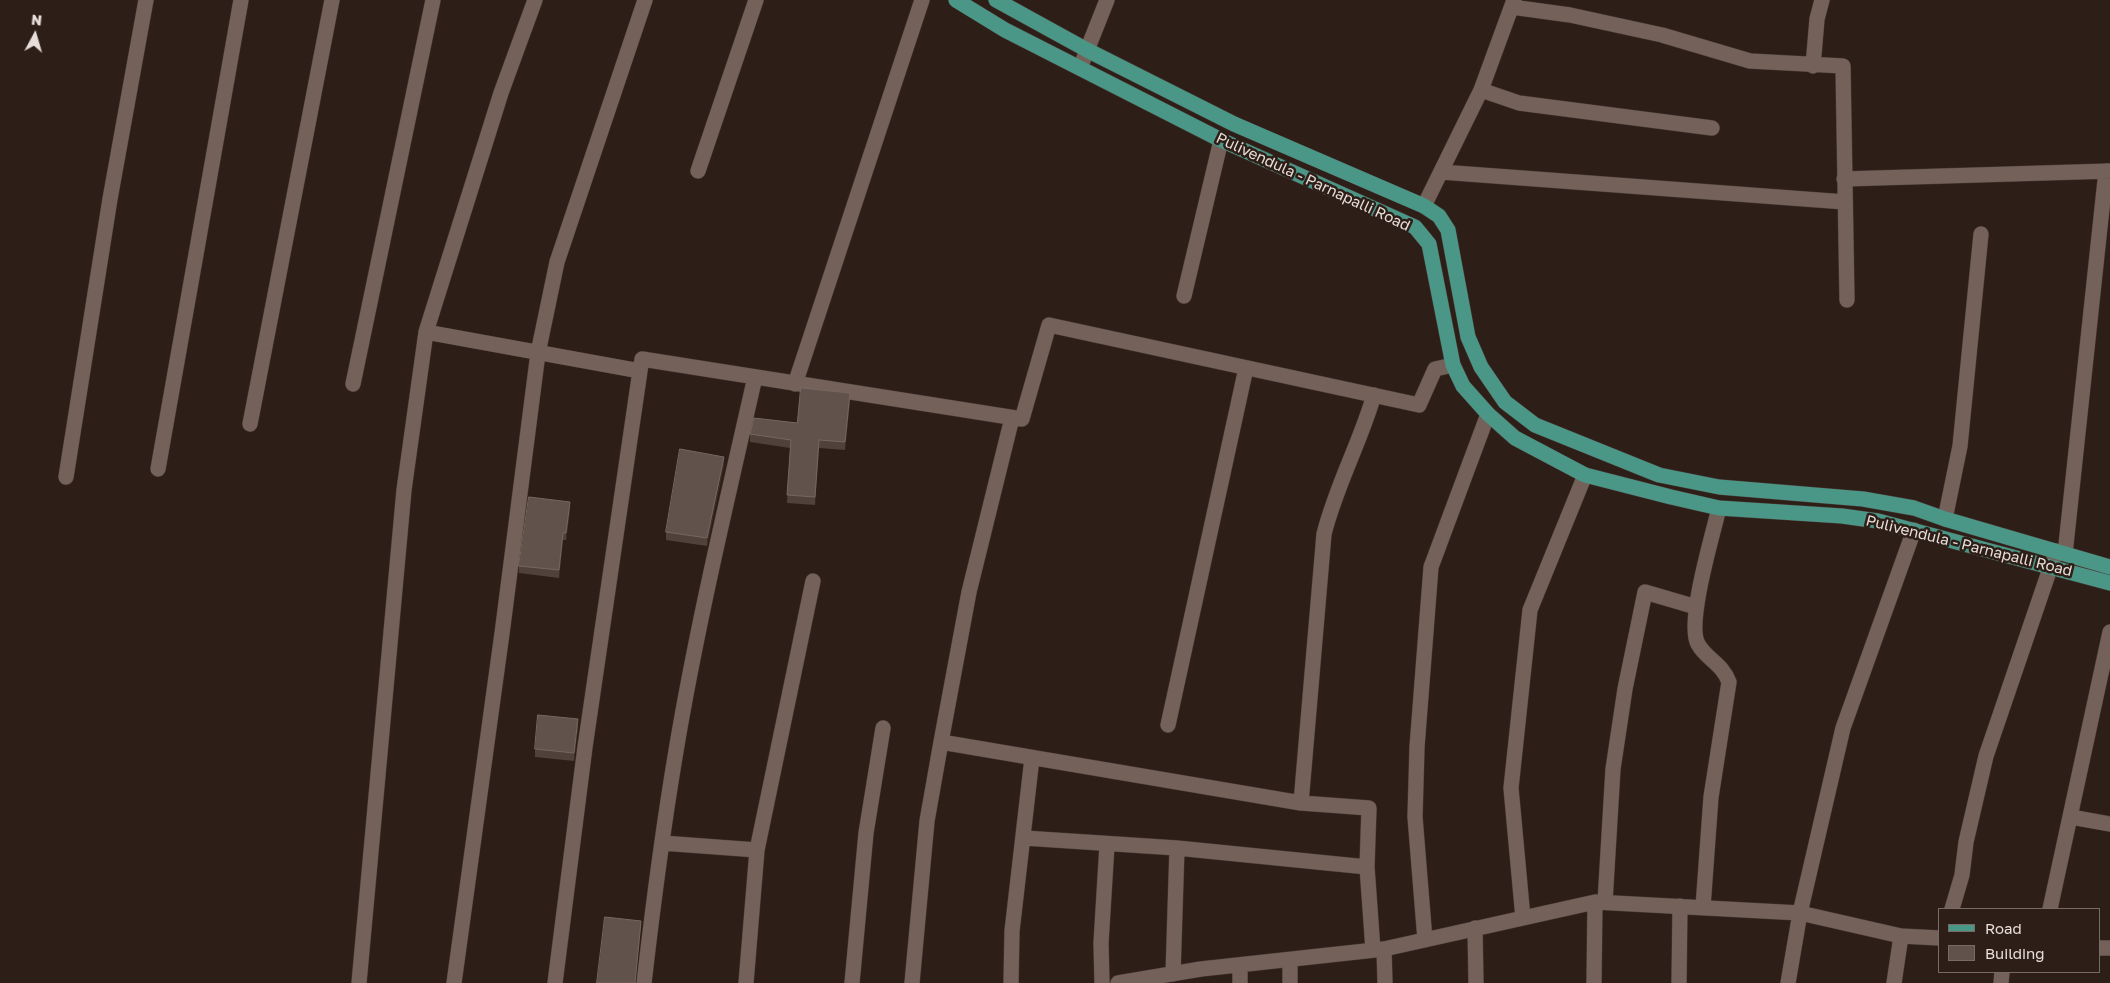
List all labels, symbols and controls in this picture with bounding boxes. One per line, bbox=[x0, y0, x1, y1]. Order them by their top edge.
north arrow bbox=[10, 10, 60, 60]
text: N bbox=[30, 11, 43, 29]
street label: Pulivendula - Parnapalli Road bbox=[1213, 129, 1413, 235]
street label: Pulivendula - Parnapalli Road bbox=[1864, 512, 2074, 580]
legend bbox=[1938, 908, 2100, 973]
text: Road bbox=[1985, 919, 2022, 937]
text: Building bbox=[1985, 944, 2045, 962]

